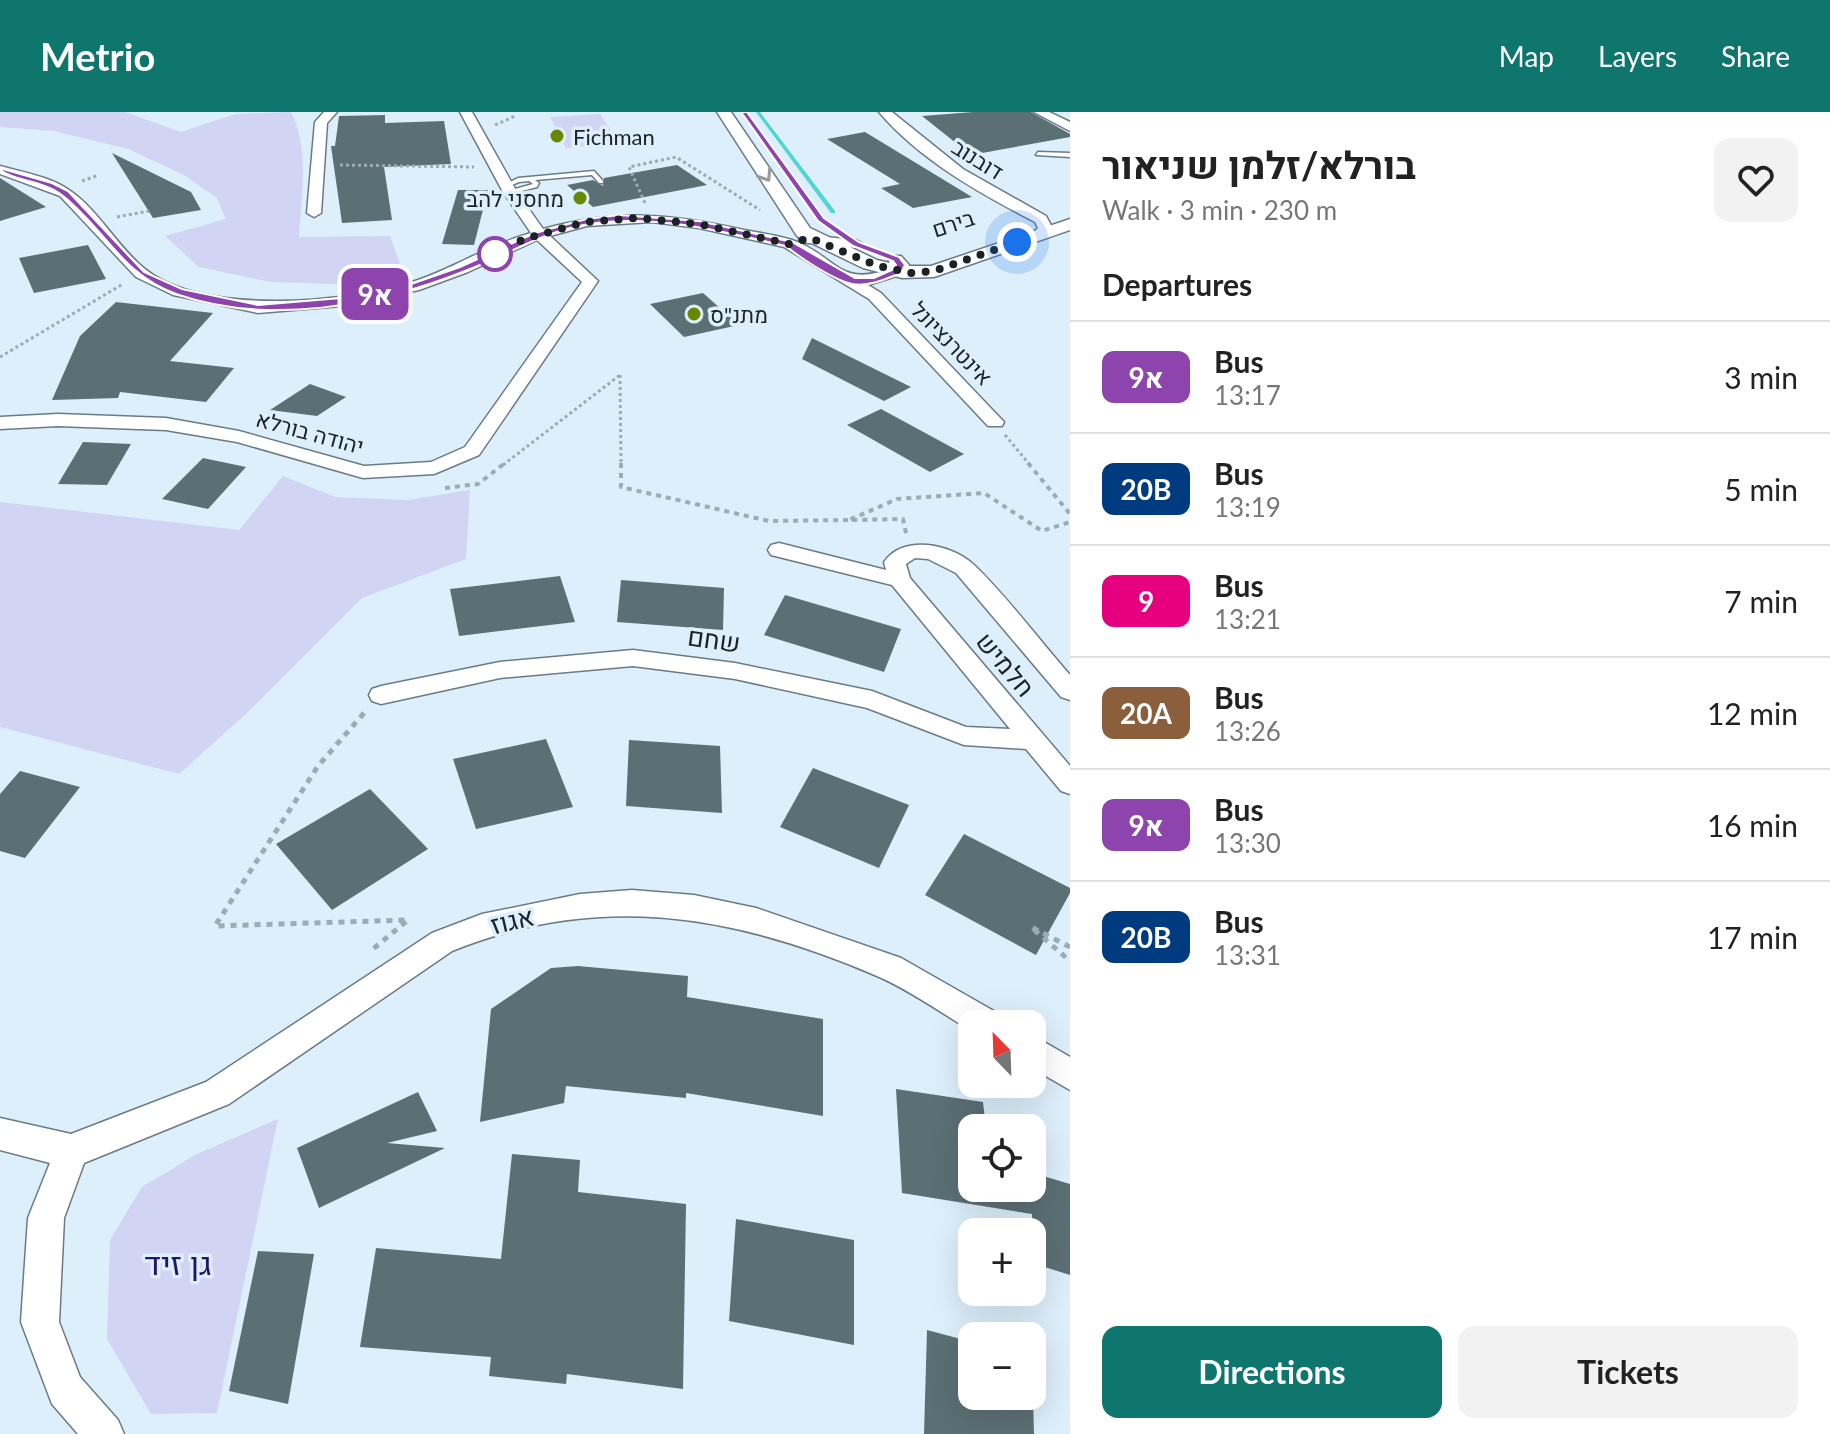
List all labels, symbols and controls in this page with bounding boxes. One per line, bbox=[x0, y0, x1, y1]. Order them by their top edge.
text: Metrio bbox=[40, 33, 155, 79]
text: Map bbox=[1499, 39, 1554, 73]
text: Layers bbox=[1598, 39, 1677, 73]
text: Share bbox=[1721, 39, 1790, 73]
place label: Fichman bbox=[573, 123, 655, 150]
marker: Fichman bbox=[548, 127, 566, 145]
street label: דובנוב bbox=[947, 133, 1009, 185]
button: heart bbox=[1714, 138, 1798, 222]
text: בורלא/זלמן שניאור bbox=[1102, 141, 1416, 187]
one-way arrow bbox=[756, 167, 771, 181]
place label: מחסני להב bbox=[467, 185, 564, 212]
marker: מחסני להב bbox=[571, 189, 589, 207]
text: Walk · 3 min · 230 m bbox=[1102, 194, 1337, 226]
street label: בירם bbox=[928, 203, 978, 242]
your location bbox=[997, 222, 1037, 262]
unlabelled marker bbox=[478, 237, 512, 271]
text: Departures bbox=[1102, 266, 1252, 302]
line badge: 9א bbox=[339, 268, 411, 320]
text: 9א bbox=[358, 277, 393, 311]
street label: אינטרנציונל bbox=[906, 296, 998, 390]
place label: מתנ"ס bbox=[710, 301, 768, 328]
marker: מתנ"ס bbox=[685, 305, 703, 323]
text: Bus bbox=[1214, 343, 1264, 379]
text: 3 min bbox=[1724, 359, 1798, 395]
text: 9א bbox=[1129, 360, 1164, 394]
text: 13:17 bbox=[1214, 379, 1281, 411]
street label: יהודה בורלא bbox=[253, 405, 367, 459]
text: Bus bbox=[1214, 455, 1264, 491]
text: 5 min bbox=[1724, 471, 1798, 507]
text: 20B bbox=[1121, 472, 1171, 506]
text: 13:19 bbox=[1214, 491, 1281, 523]
text: Bus bbox=[1214, 567, 1264, 603]
text: 7 min bbox=[1724, 583, 1798, 619]
text: 9 bbox=[1138, 584, 1154, 618]
text: 13:21 bbox=[1214, 603, 1281, 635]
street label: שחם bbox=[686, 619, 742, 659]
street label: חלמיש bbox=[970, 625, 1042, 703]
text: Bus bbox=[1214, 679, 1264, 715]
text: 12 min bbox=[1707, 695, 1798, 731]
text: 20A bbox=[1120, 696, 1172, 730]
text: 13:26 bbox=[1214, 715, 1281, 747]
text: Bus bbox=[1214, 791, 1264, 827]
text: 16 min bbox=[1707, 807, 1798, 843]
text: 9א bbox=[1129, 808, 1164, 842]
text: 13:30 bbox=[1214, 827, 1281, 859]
street label: אגוז bbox=[487, 900, 537, 940]
text: Bus bbox=[1214, 903, 1264, 939]
text: 17 min bbox=[1707, 919, 1798, 955]
text: 20B bbox=[1121, 920, 1171, 954]
text: 13:31 bbox=[1214, 939, 1281, 971]
north arrow bbox=[958, 1010, 1046, 1098]
map controls bbox=[958, 1010, 1046, 1410]
button: locate bbox=[958, 1114, 1046, 1202]
button: + bbox=[958, 1218, 1046, 1306]
park label: גן זיד bbox=[144, 1243, 212, 1282]
button: − bbox=[958, 1322, 1046, 1410]
button: Directions bbox=[1102, 1326, 1442, 1418]
button: Tickets bbox=[1458, 1326, 1798, 1418]

